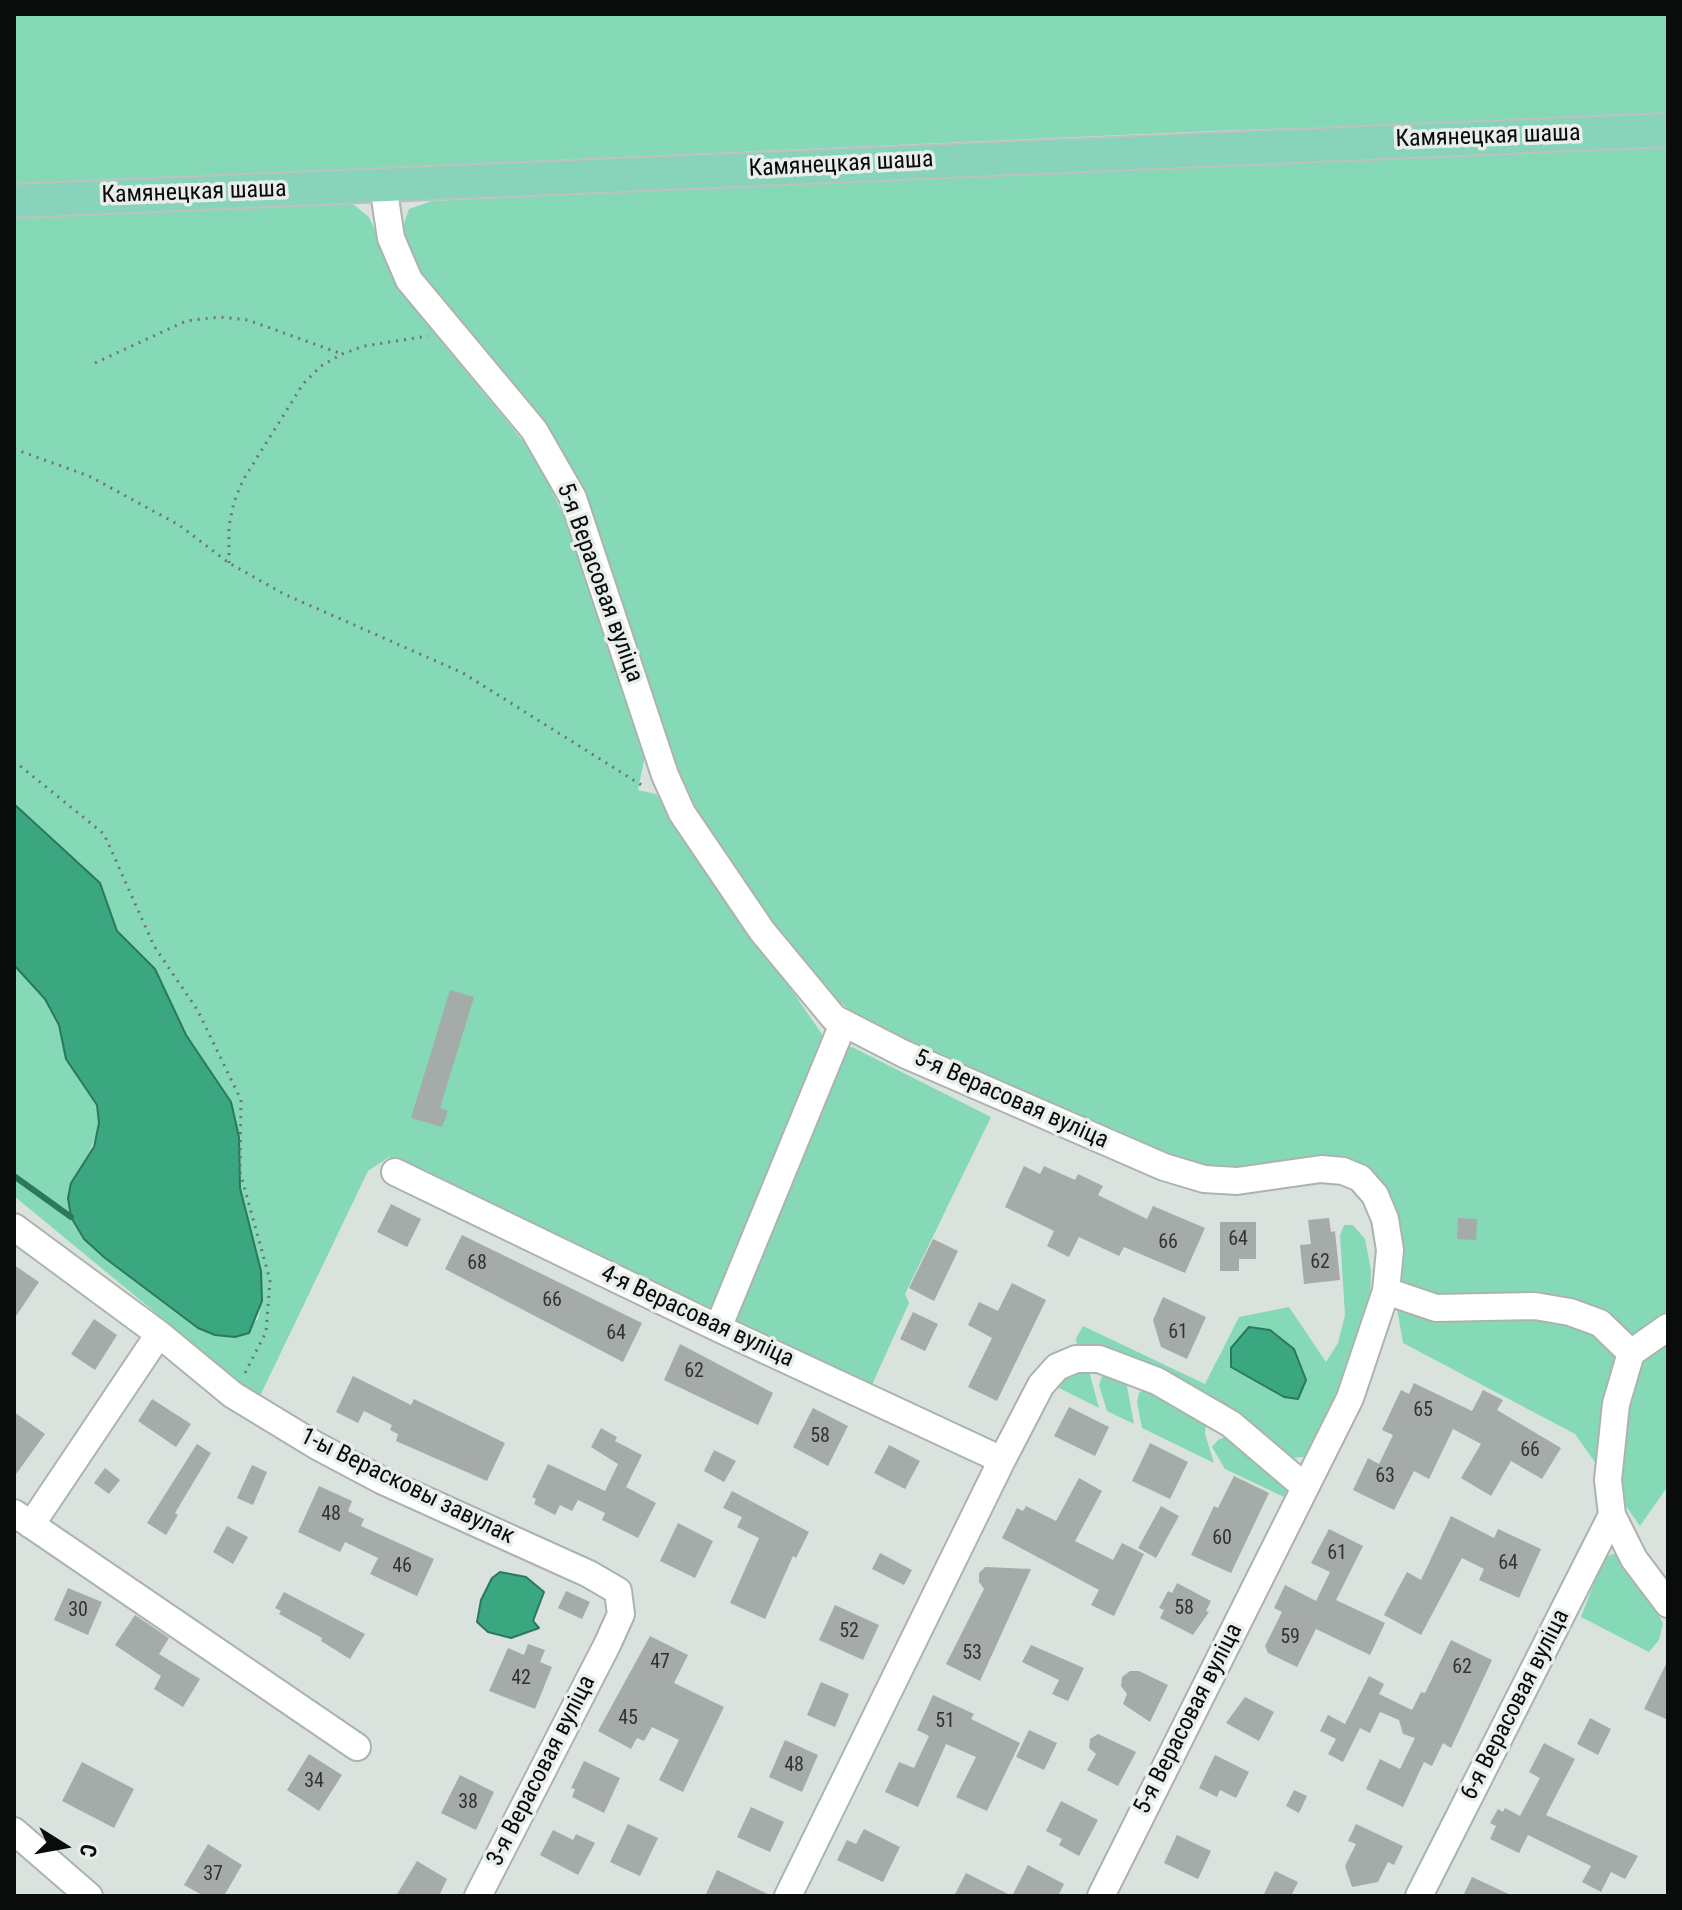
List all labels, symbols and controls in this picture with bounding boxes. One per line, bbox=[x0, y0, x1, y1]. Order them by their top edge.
street label: Камянецкая шаша bbox=[1395, 119, 1581, 155]
street label: Камянецкая шаша bbox=[748, 146, 934, 184]
street label: Камянецкая шаша bbox=[101, 175, 287, 211]
street label: 5-я Верасовая вуліца bbox=[550, 480, 648, 686]
street label: 5-я Верасовая вуліца bbox=[909, 1044, 1113, 1156]
house number: 64 bbox=[1228, 1228, 1248, 1252]
house number: 66 bbox=[1158, 1231, 1178, 1255]
house number: 62 bbox=[1310, 1251, 1330, 1275]
house number: 68 bbox=[467, 1252, 487, 1276]
street label: 4-я Верасовая вуліца bbox=[596, 1260, 798, 1374]
house number: 66 bbox=[542, 1289, 562, 1313]
house number: 61 bbox=[1168, 1321, 1188, 1345]
house number: 64 bbox=[606, 1322, 626, 1346]
house number: 62 bbox=[684, 1360, 704, 1384]
house number: 65 bbox=[1413, 1399, 1433, 1423]
street label: 1-ы Верасковы завулак bbox=[295, 1423, 519, 1551]
house number: 58 bbox=[810, 1425, 830, 1449]
house number: 66 bbox=[1520, 1439, 1540, 1463]
house number: 63 bbox=[1375, 1465, 1395, 1489]
house number: 48 bbox=[321, 1503, 341, 1527]
house number: 60 bbox=[1212, 1527, 1232, 1551]
house number: 61 bbox=[1327, 1542, 1347, 1566]
house number: 64 bbox=[1498, 1552, 1518, 1576]
house number: 46 bbox=[392, 1555, 412, 1579]
house number: 58 bbox=[1174, 1597, 1194, 1621]
house number: 30 bbox=[68, 1599, 88, 1623]
street label: 6-я Верасовая вуліца bbox=[1456, 1605, 1576, 1805]
street label: 5-я Верасовая вуліца bbox=[1129, 1619, 1249, 1819]
house number: 52 bbox=[839, 1620, 859, 1644]
house number: 59 bbox=[1280, 1626, 1300, 1650]
house number: 53 bbox=[962, 1642, 982, 1666]
house number: 47 bbox=[650, 1651, 670, 1675]
house number: 62 bbox=[1452, 1656, 1472, 1680]
house number: 42 bbox=[511, 1667, 531, 1691]
street label: 3-я Верасовая вуліца bbox=[482, 1671, 602, 1871]
house number: 45 bbox=[618, 1707, 638, 1731]
house number: 51 bbox=[935, 1710, 955, 1734]
house number: 48 bbox=[784, 1754, 804, 1778]
house number: 34 bbox=[304, 1770, 324, 1794]
house number: 38 bbox=[458, 1791, 478, 1815]
north arrow bbox=[24, 1806, 104, 1886]
text: С bbox=[75, 1842, 102, 1859]
house number: 37 bbox=[203, 1863, 223, 1887]

